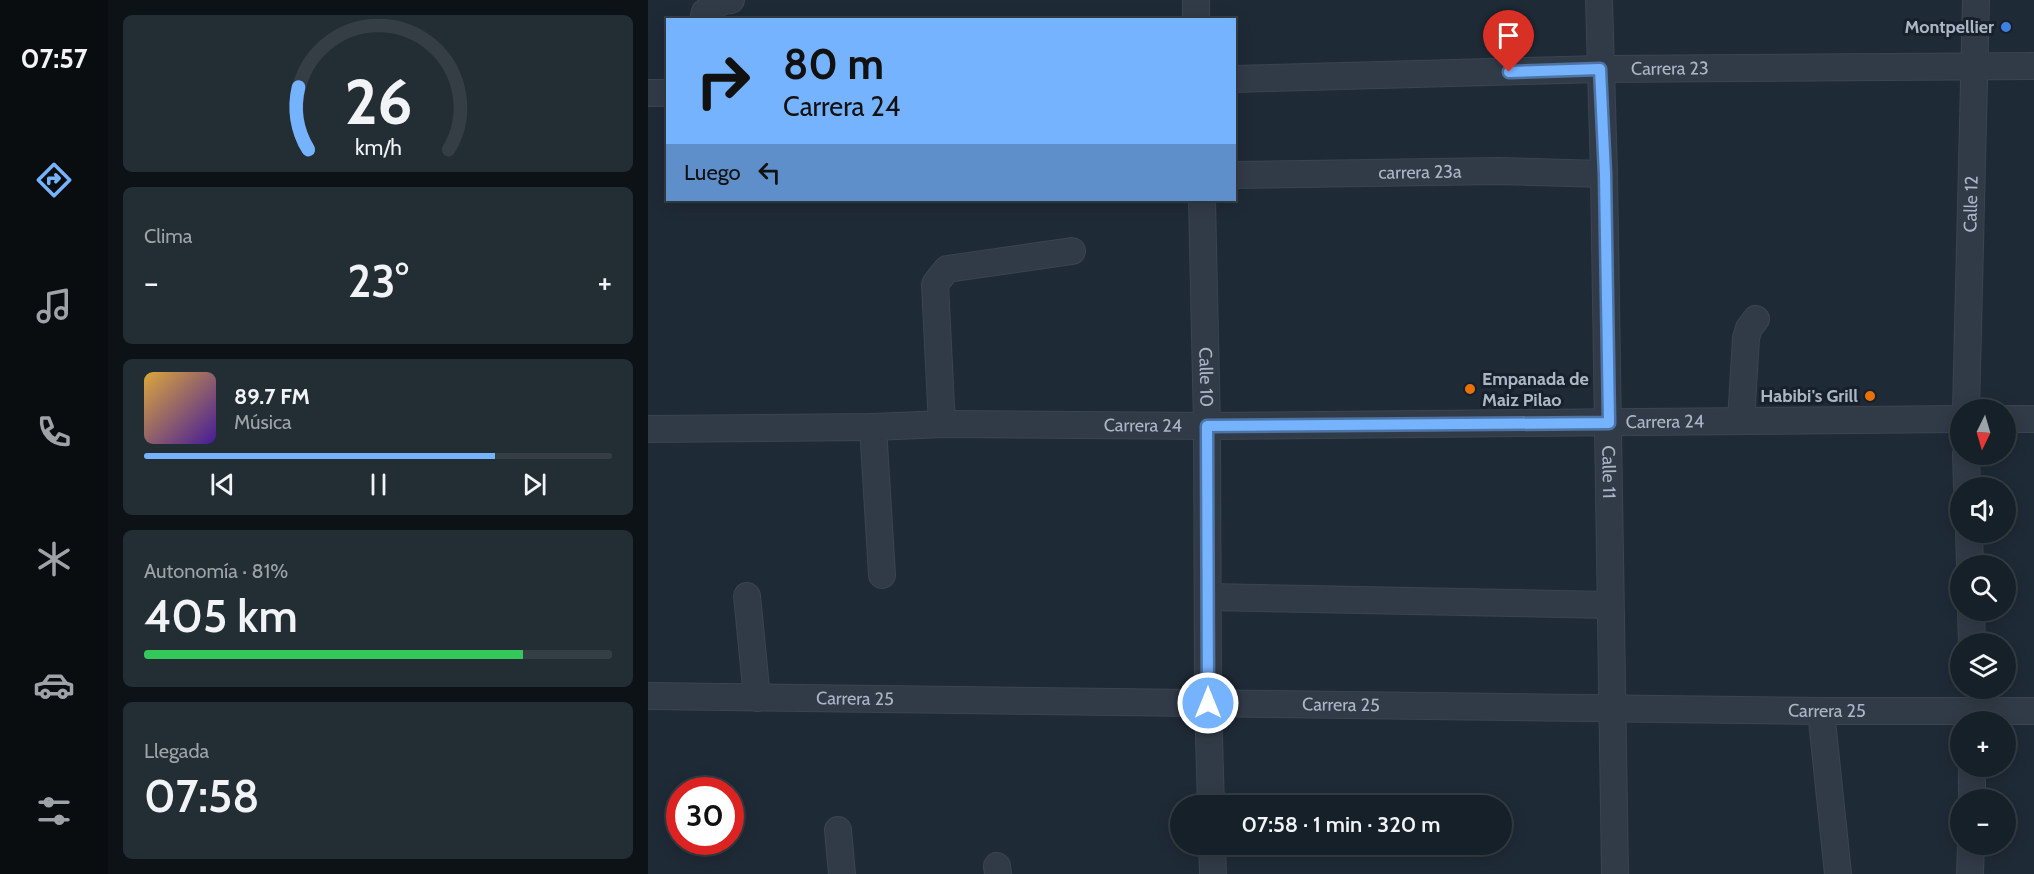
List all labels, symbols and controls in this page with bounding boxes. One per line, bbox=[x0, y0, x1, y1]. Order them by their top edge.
pin bbox=[1483, 10, 1534, 72]
place label: Montpellier bbox=[1904, 16, 1994, 38]
icon: arrive bbox=[1492, 19, 1525, 52]
marker: Montpellier bbox=[1999, 20, 2013, 34]
text: 80 m bbox=[783, 38, 884, 90]
text: 07:57 bbox=[20, 42, 88, 75]
icon: right bbox=[684, 42, 762, 120]
street label: Carrera 23 bbox=[1631, 57, 1709, 80]
text: 26 bbox=[344, 65, 412, 141]
text: Carrera 24 bbox=[783, 90, 900, 123]
text: km/h bbox=[355, 135, 401, 161]
icon: left bbox=[753, 156, 786, 189]
icon: directions bbox=[33, 159, 75, 201]
text: Luego bbox=[684, 159, 741, 186]
street label: carrera 23a bbox=[1378, 161, 1462, 184]
street label: Calle 12 bbox=[1959, 175, 1983, 233]
text: Clima bbox=[144, 224, 192, 248]
text: 23° bbox=[347, 254, 409, 308]
text: − bbox=[144, 262, 159, 302]
text: + bbox=[597, 262, 612, 302]
icon: music bbox=[33, 285, 75, 327]
street label: Calle 10 bbox=[1194, 347, 1218, 407]
place label: Empanada de Maiz Pilao bbox=[1482, 368, 1589, 411]
marker: Empanada de Maiz Pilao bbox=[1463, 382, 1477, 396]
text: 89.7 FM bbox=[234, 383, 310, 410]
place label: Habibi's Grill bbox=[1760, 385, 1858, 407]
marker: Habibi's Grill bbox=[1863, 389, 1877, 403]
north arrow bbox=[1950, 399, 2016, 465]
map controls bbox=[1950, 399, 2016, 855]
text: Música bbox=[234, 410, 292, 434]
street label: Carrera 24 bbox=[1626, 410, 1704, 433]
icon: phone bbox=[33, 411, 75, 453]
street label: Carrera 24 bbox=[1104, 414, 1182, 437]
street label: Calle 11 bbox=[1597, 445, 1620, 499]
icon: previous bbox=[206, 468, 239, 501]
icon: pause bbox=[362, 468, 395, 501]
icon: next bbox=[518, 468, 551, 501]
button: sound bbox=[1950, 477, 2016, 543]
icon: climate bbox=[33, 538, 75, 580]
button: search bbox=[1950, 555, 2016, 621]
text: Autonomía · 81% bbox=[144, 559, 288, 583]
text: 405 km bbox=[144, 589, 298, 643]
button: layers bbox=[1950, 633, 2016, 699]
icon: car bbox=[33, 664, 75, 706]
position arrow bbox=[1176, 671, 1240, 735]
street label: Carrera 25 bbox=[816, 687, 894, 710]
street label: Carrera 25 bbox=[1302, 693, 1380, 716]
street label: Carrera 25 bbox=[1788, 700, 1866, 722]
button: + bbox=[1950, 711, 2016, 777]
text: Llegada bbox=[144, 739, 209, 763]
text: 07:58 bbox=[144, 769, 260, 823]
speed limit sign: 30 bbox=[666, 777, 744, 855]
button: − bbox=[1950, 789, 2016, 855]
icon: filters bbox=[33, 790, 75, 832]
text: 07:58 · 1 min · 320 m bbox=[1242, 811, 1440, 838]

